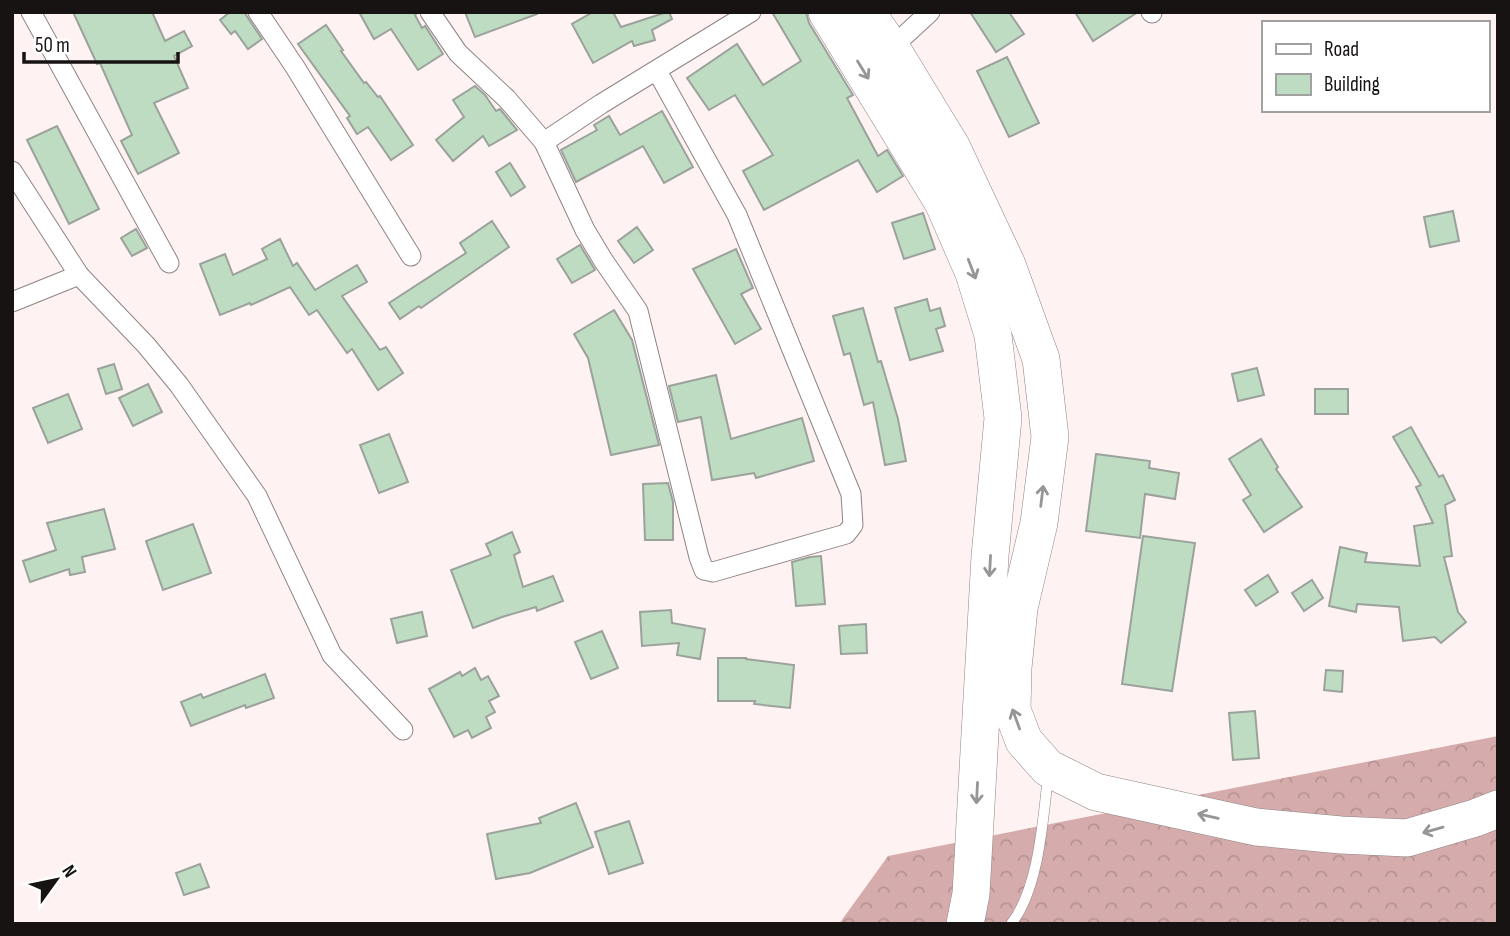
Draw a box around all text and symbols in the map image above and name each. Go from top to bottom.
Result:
scale bar [24,21,178,65]
legend [1262,21,1489,112]
text: 50 m [35,33,70,58]
text: Road [1324,37,1359,62]
one-way arrow [857,60,871,80]
text: Building [1324,72,1380,97]
one-way arrow [967,258,980,280]
one-way arrow [1036,485,1049,507]
one-way arrow [983,554,996,577]
one-way arrow [1009,709,1021,731]
one-way arrow [970,781,983,804]
one-way arrow [1197,809,1220,823]
one-way arrow [1422,825,1444,838]
north arrow [21,845,91,915]
text: N [57,861,81,882]

